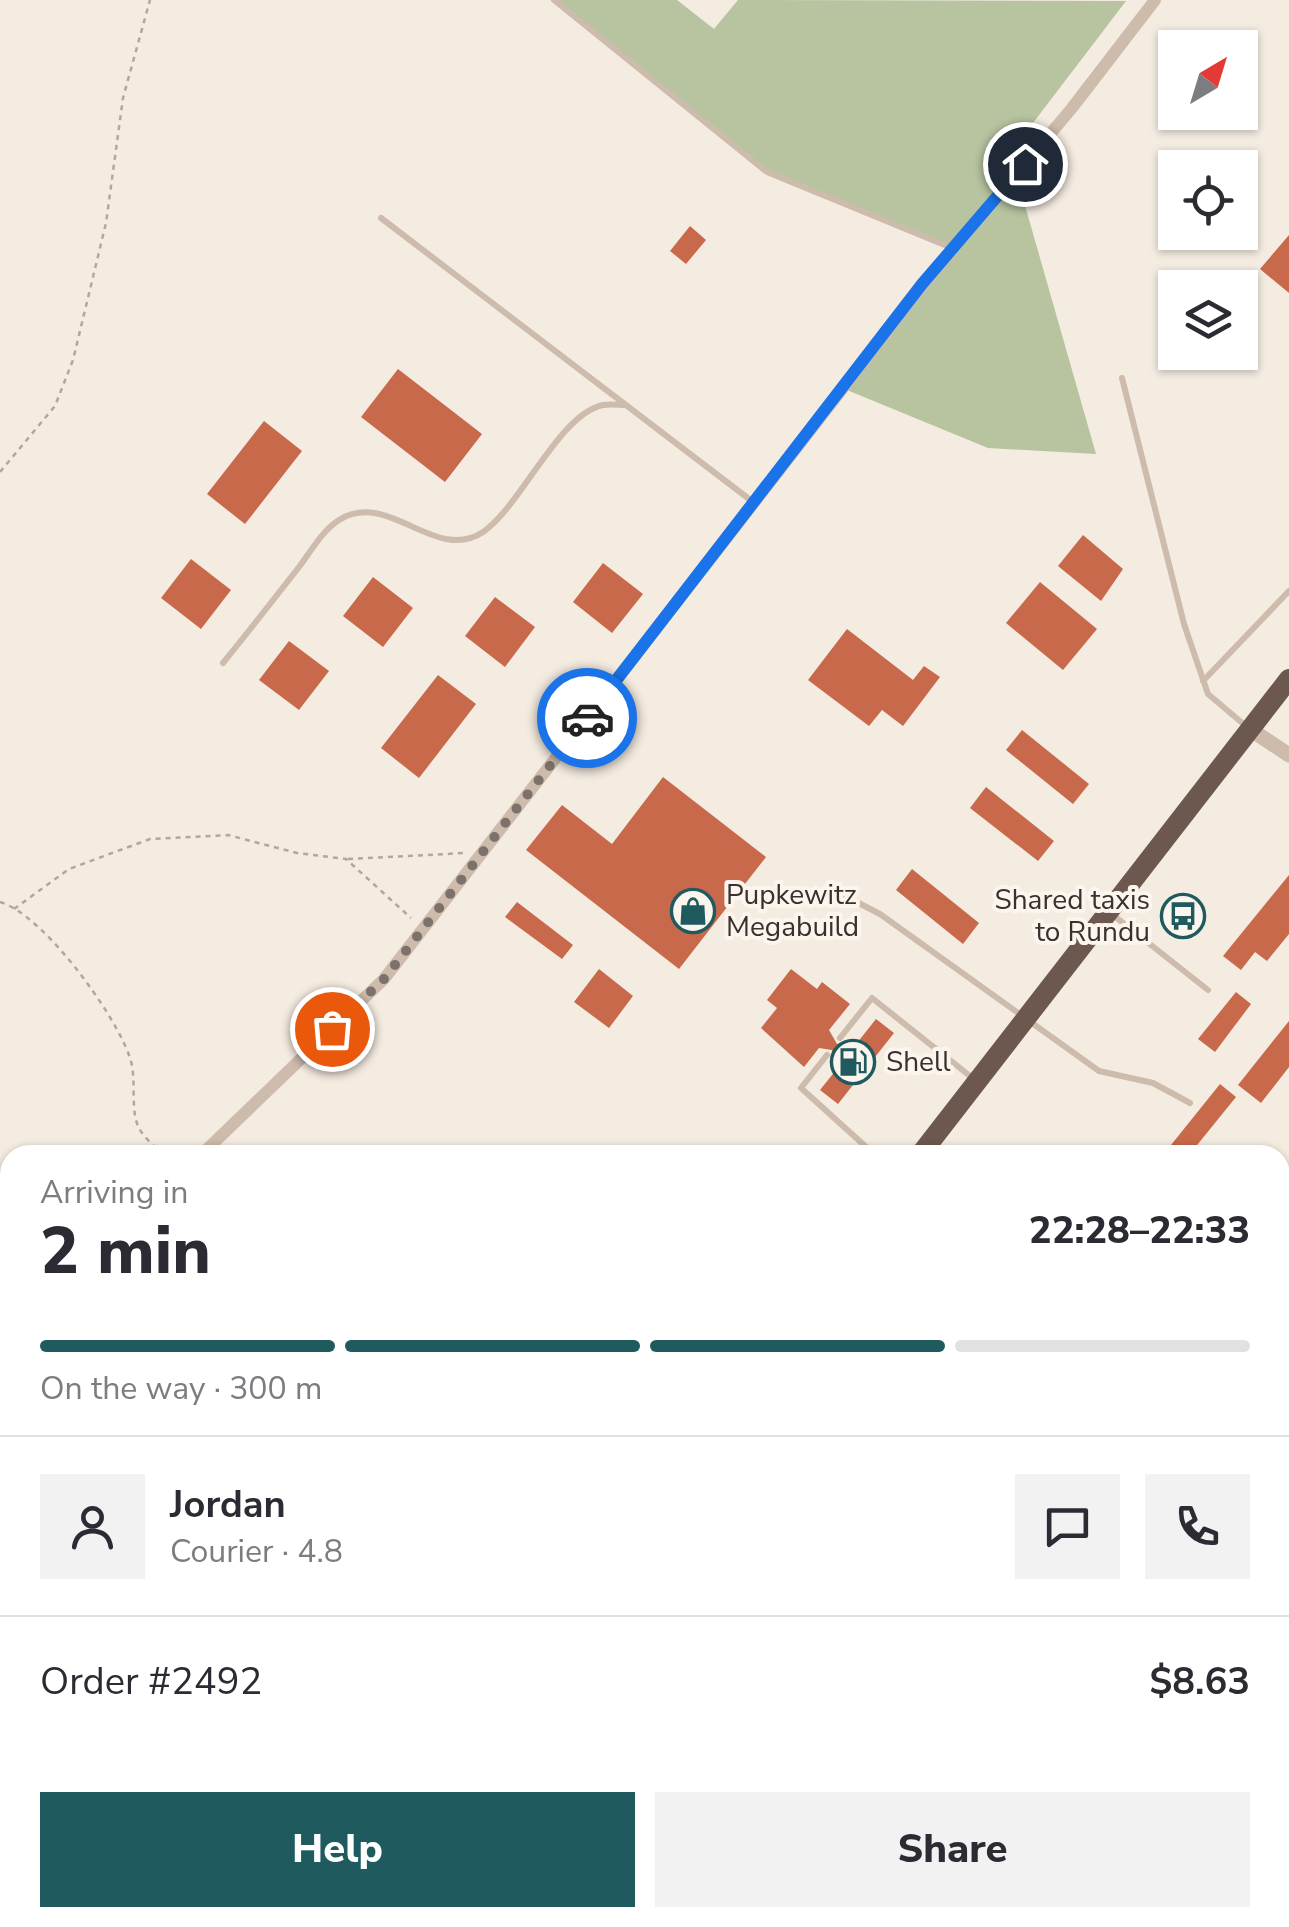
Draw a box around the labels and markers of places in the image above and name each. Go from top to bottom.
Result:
pin [983,122,1068,207]
place label: Pupkewitz Megabuild [726,876,859,946]
place label: Shared taxis to Rundu [994,881,1150,951]
shop icon: Pupkewitz Megabuild [670,888,716,934]
bus stop icon: Shared taxis to Rundu [1160,893,1206,939]
pin [290,987,375,1072]
fuel station icon: Shell [830,1039,876,1085]
place label: Shell [886,1043,951,1081]

